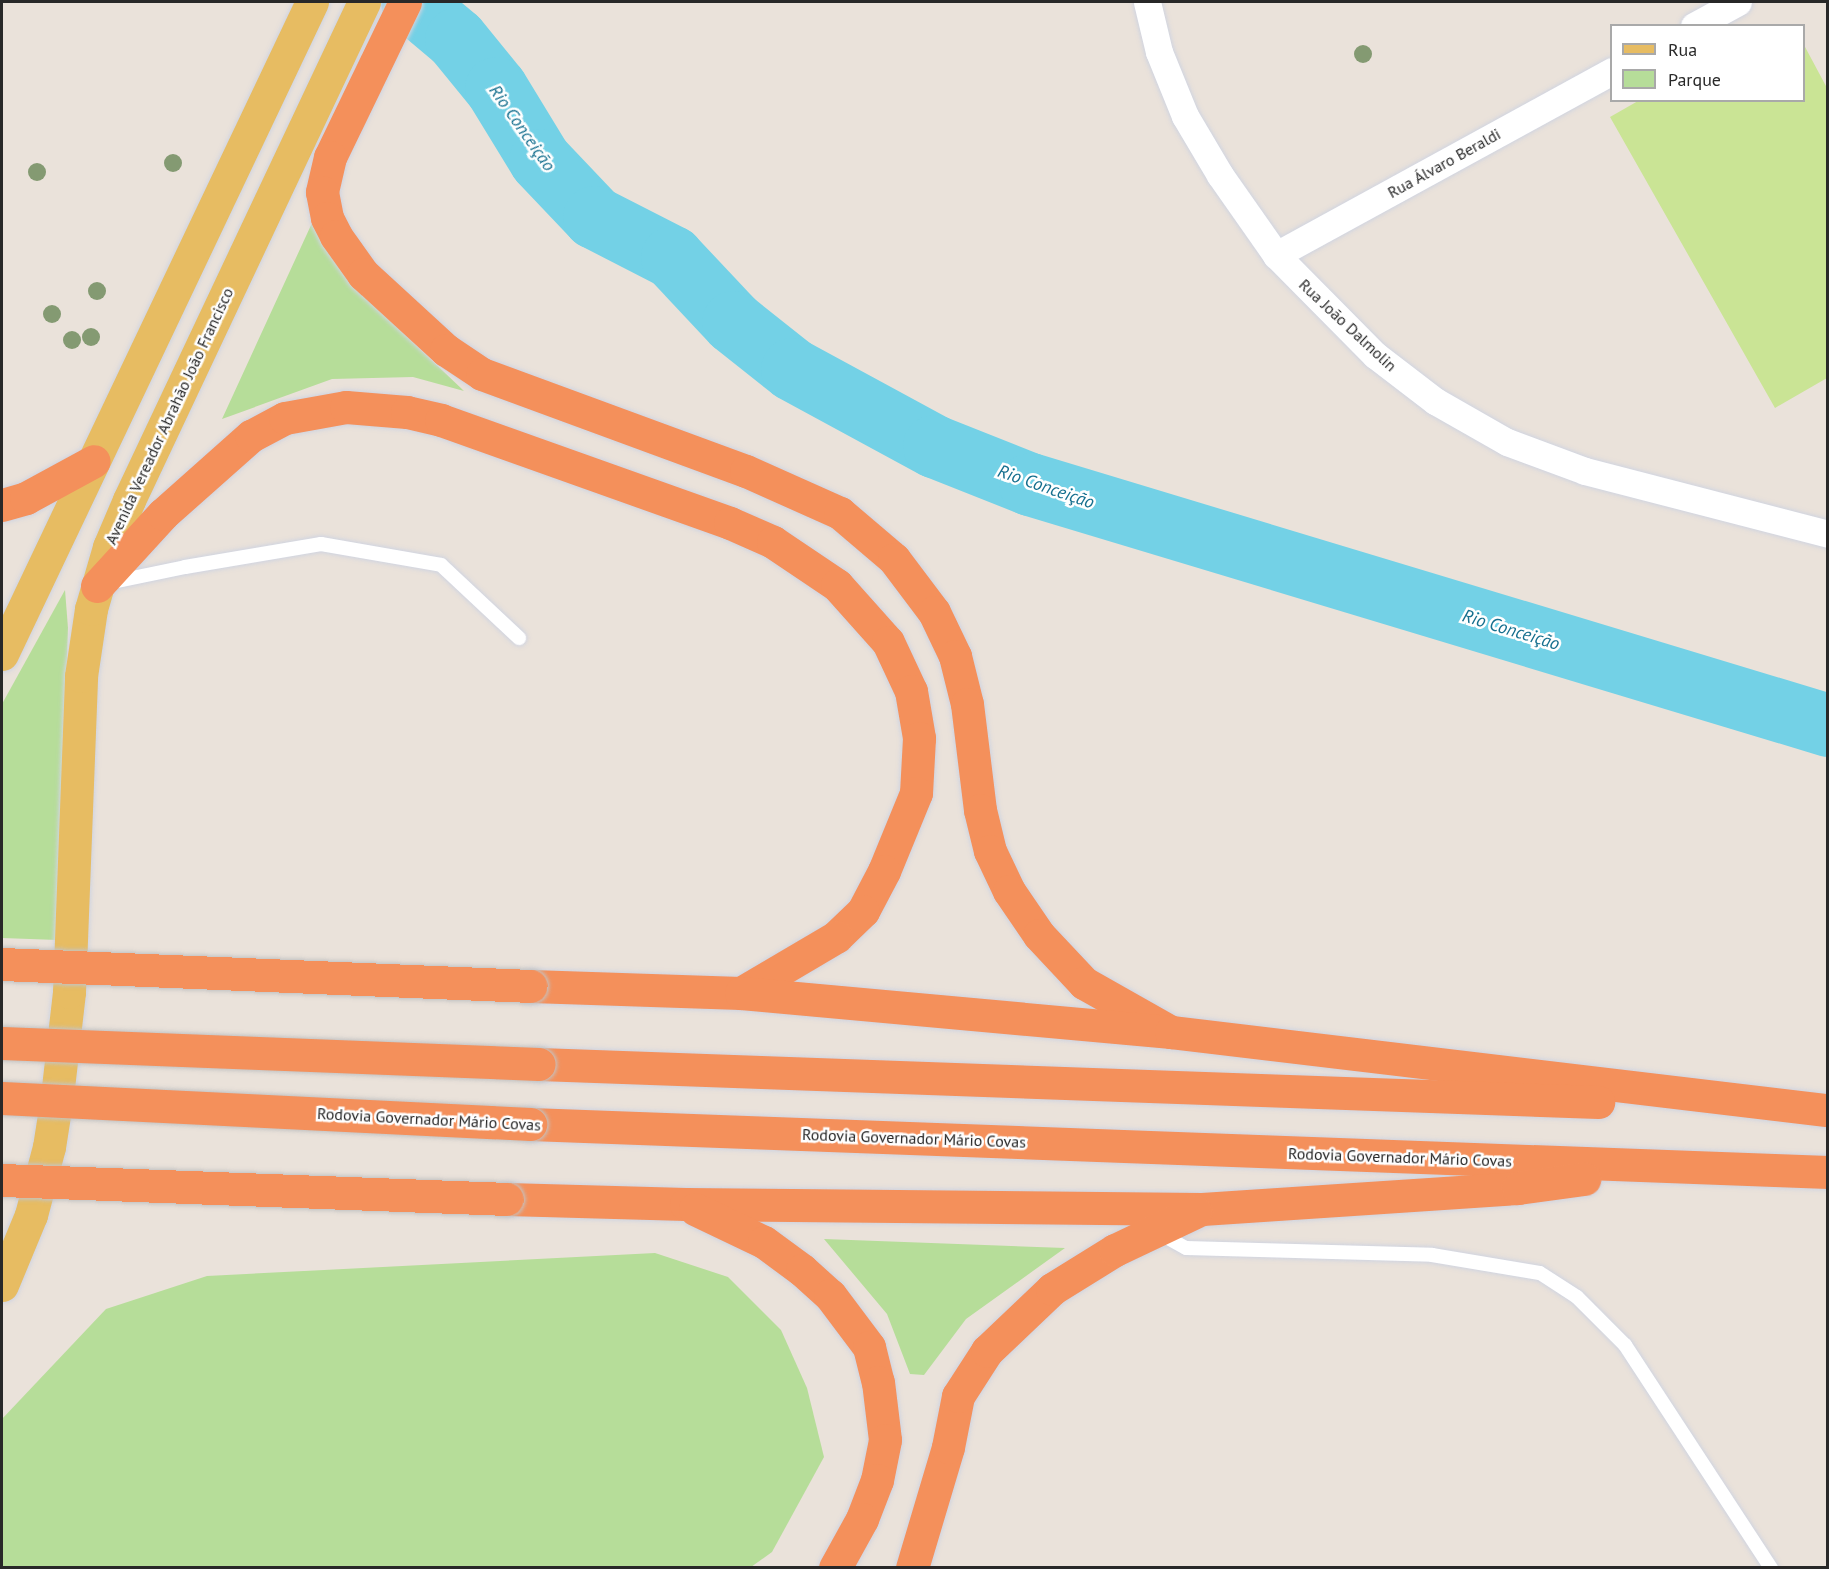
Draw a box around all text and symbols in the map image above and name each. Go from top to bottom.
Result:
legend [1610,24,1805,102]
text: Rua [1668,38,1697,61]
text: Parque [1668,68,1721,91]
water label: Rio Conceição [484,81,560,175]
street label: Rua Álvaro Beraldi [1384,124,1504,202]
street label: Rua João Dalmolin [1295,275,1401,375]
street label: Avenida Vereador Abrahão João Francisco [101,284,237,548]
water label: Rio Conceição [995,460,1097,514]
water label: Rio Conceição [1460,605,1562,655]
street label: Rodovia Governador Mário Covas [317,1104,541,1134]
street label: Rodovia Governador Mário Covas [802,1124,1026,1152]
street label: Rodovia Governador Mário Covas [1288,1143,1512,1171]

